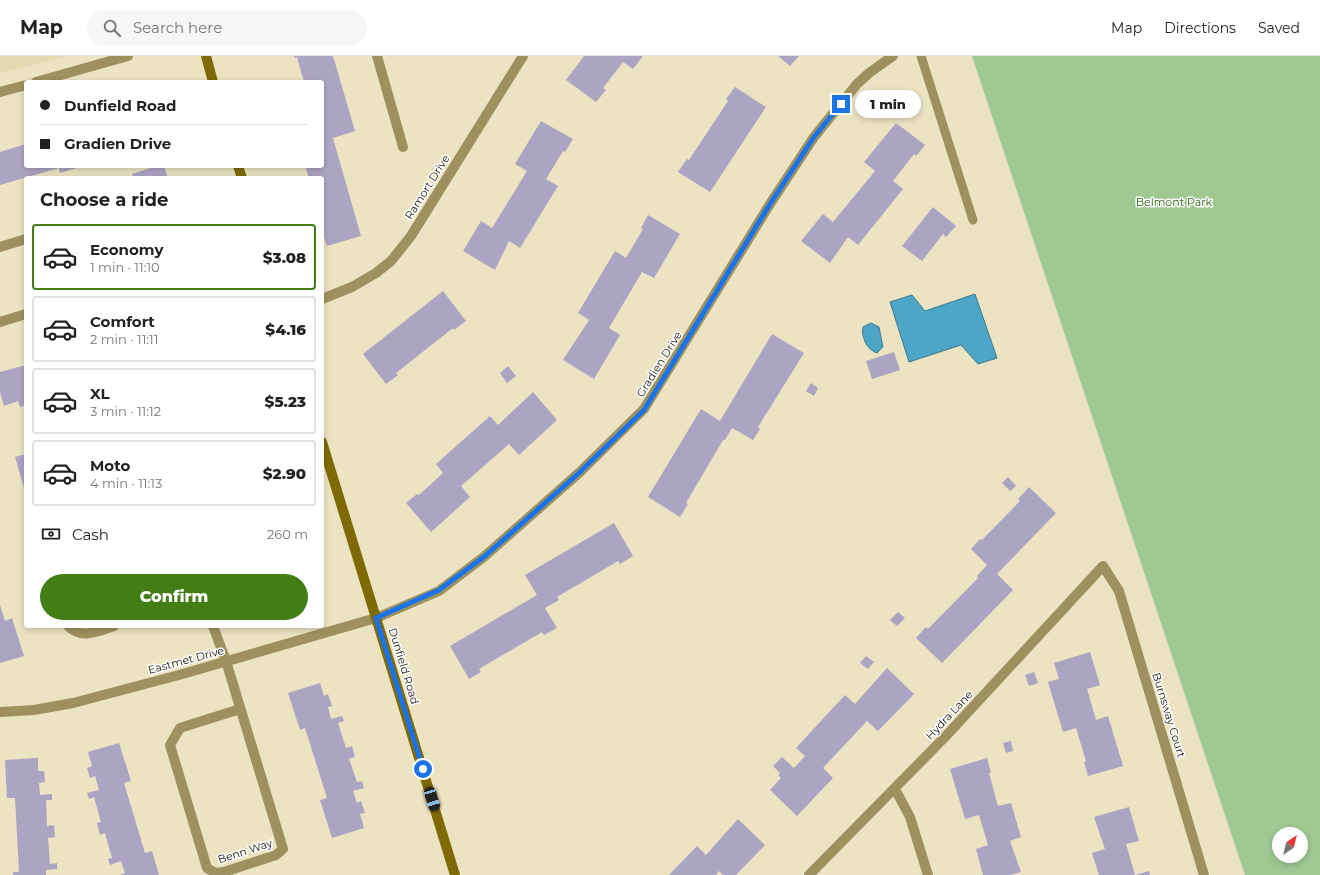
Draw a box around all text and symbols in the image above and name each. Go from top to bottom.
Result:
search box [87,10,367,46]
text: Map [20,16,63,39]
icon: search [101,17,123,39]
text: Search here [133,18,222,37]
text: Map [1111,19,1142,37]
text: Directions [1164,19,1236,37]
text: Saved [1258,19,1300,37]
callout: 1 min [855,90,921,118]
route end [832,95,850,113]
text: Dunfield Road [64,96,176,115]
text: 1 min [870,96,906,112]
text: Gradien Drive [64,134,171,153]
street label: Ramort Drive [402,152,453,222]
text: Choose a ride [40,189,168,211]
park label: Belmont Park [1136,195,1213,209]
icon: car [42,239,78,275]
text: Economy [90,240,163,259]
text: $3.08 [263,248,306,267]
text: 1 min · 11:10 [90,259,160,275]
icon: car [42,311,78,347]
text: Comfort [90,312,155,331]
text: $4.16 [266,320,306,339]
street label: Gradien Drive [633,328,685,400]
text: 2 min · 11:11 [90,331,158,347]
icon: car [42,383,78,419]
text: XL [90,384,109,403]
text: $5.23 [265,392,306,411]
text: 3 min · 11:12 [90,403,161,419]
icon: car [42,455,78,491]
text: Moto [90,456,130,475]
text: $2.90 [263,464,306,483]
text: 4 min · 11:13 [90,475,162,491]
icon: cash [40,523,62,545]
text: Cash [72,525,109,544]
text: 260 m [267,526,308,542]
button: Confirm [40,574,308,620]
street label: Dunfield Road [386,626,422,706]
street label: Eastmet Drive [146,643,226,677]
street label: Burnsway Court [1149,671,1189,760]
street label: Hydra Lane [923,687,976,743]
route start [414,760,432,778]
car [423,786,441,812]
north arrow [1272,827,1308,863]
map controls [1272,827,1308,863]
street label: Benn Way [216,836,274,866]

